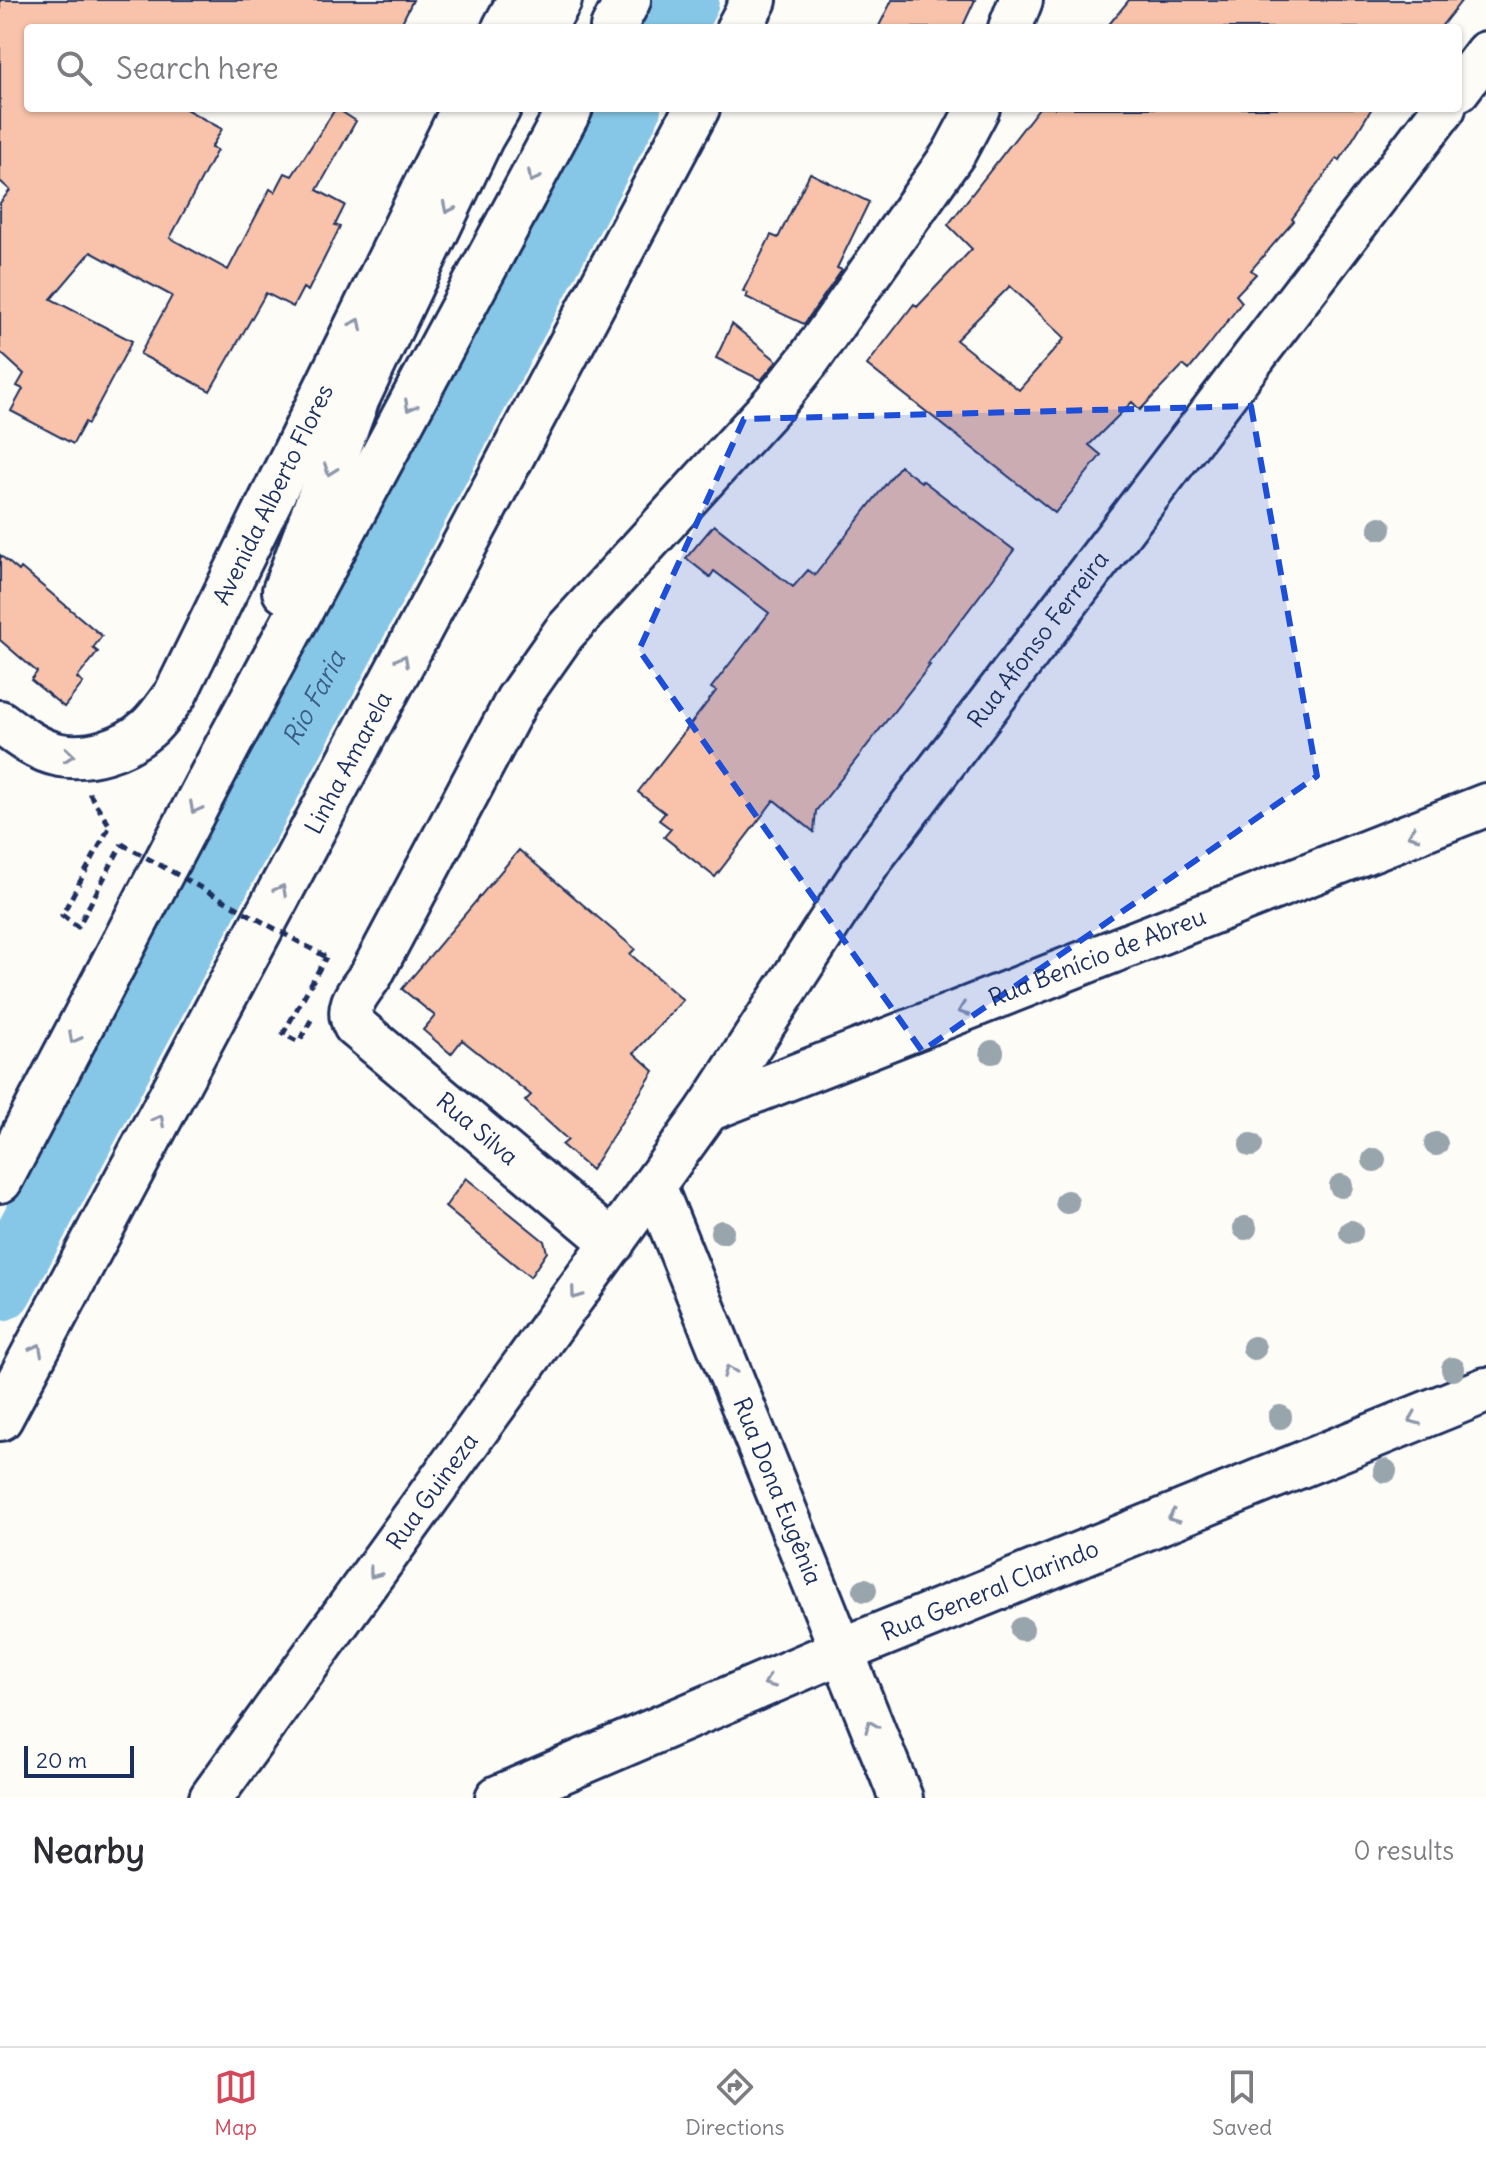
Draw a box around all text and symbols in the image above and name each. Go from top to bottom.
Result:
search box [24,24,1462,112]
icon: search [52,46,96,90]
text: Search here [116,49,279,87]
one-way arrow [527,168,543,182]
one-way arrow [442,199,458,214]
one-way arrow [347,317,363,332]
street label: Avenida Alberto Flores [206,379,339,610]
one-way arrow [404,397,420,411]
one-way arrow [323,462,340,476]
street label: Rua Afonso Ferreira [960,545,1115,733]
water label: Rio Faria [275,644,353,751]
one-way arrow [393,654,408,669]
street label: Linha Amarela [298,686,398,839]
one-way arrow [63,746,76,763]
one-way arrow [189,799,204,814]
one-way arrow [1407,824,1421,841]
one-way arrow [271,884,286,898]
street label: Rua Benício de Abreu [984,900,1210,1013]
one-way arrow [957,1001,971,1017]
one-way arrow [69,1030,84,1045]
street label: Rua Silva [431,1085,525,1171]
one-way arrow [149,1113,164,1128]
one-way arrow [571,1286,586,1300]
one-way arrow [27,1343,42,1358]
one-way arrow [722,1365,738,1379]
street label: Rua Dona Eugênia [727,1393,829,1589]
one-way arrow [1408,1410,1422,1426]
street label: Rua Guineza [379,1427,484,1555]
one-way arrow [1167,1507,1181,1524]
street label: Rua General Clarindo [877,1532,1103,1647]
one-way arrow [369,1564,384,1578]
one-way arrow [763,1673,778,1689]
one-way arrow [864,1720,881,1734]
scale bar [24,1742,134,1778]
text: 20 m [36,1746,87,1774]
text: Nearby [32,1829,145,1872]
text: 0 results [1353,1834,1454,1867]
tab: Map [214,2065,258,2141]
tab: Directions [685,2065,785,2141]
tab: Saved [1212,2065,1272,2141]

